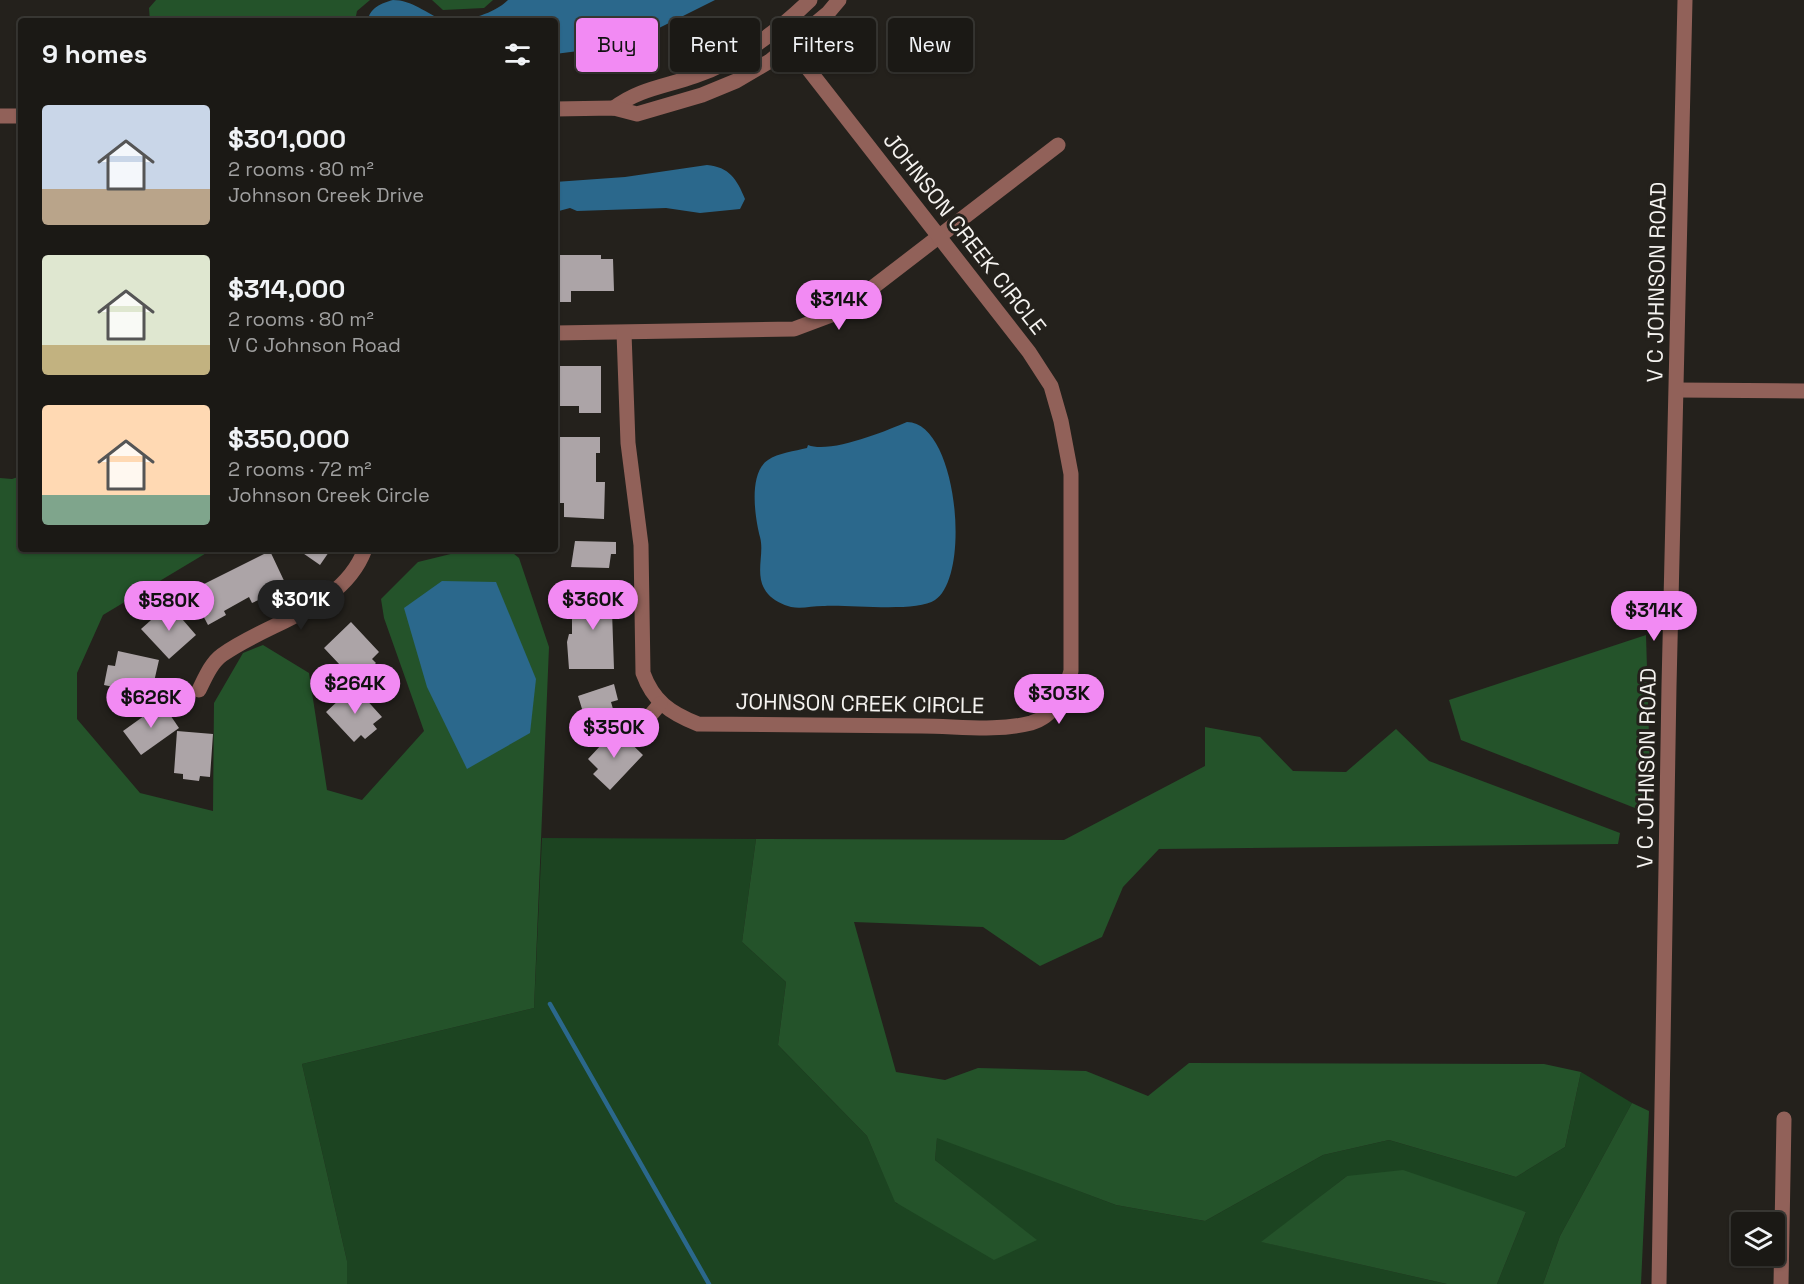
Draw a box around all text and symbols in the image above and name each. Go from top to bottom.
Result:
chip: Buy [576,18,658,72]
chip: Rent [670,18,760,72]
chip: Filters [772,18,876,72]
chip: New [888,18,973,72]
text: 9 homes [42,37,147,71]
icon: filters [501,38,534,71]
text: $301,000 [228,122,346,156]
street label: JOHNSON CREEK CIRCLE [877,126,1053,340]
icon: home [90,129,162,201]
text: 2 rooms · 80 m² [228,156,374,182]
street label: V C JOHNSON ROAD [1640,181,1672,383]
text: Johnson Creek Drive [228,182,424,208]
text: $314,000 [228,272,345,306]
icon: home [90,279,162,351]
pin: $314K [797,280,881,331]
text: $314K [810,286,868,312]
text: 2 rooms · 80 m² [228,306,374,332]
text: V C Johnson Road [228,332,401,358]
text: $350,000 [228,422,350,456]
icon: home [90,429,162,501]
text: 2 rooms · 72 m² [228,456,372,482]
text: Johnson Creek Circle [228,482,430,508]
pin: $301K [259,580,343,631]
pin: $360K [551,580,635,631]
pin: $580K [127,581,211,632]
text: $301K [272,586,330,612]
text: $360K [562,586,624,612]
text: $580K [138,587,200,613]
pin: $314K [1612,591,1696,642]
text: $314K [1625,597,1683,623]
pin: $264K [313,664,397,715]
street label: V C JOHNSON ROAD [1630,667,1662,869]
text: $264K [324,670,386,696]
pin: $303K [1017,674,1101,725]
pin: $626K [109,678,193,729]
text: $303K [1028,680,1090,706]
text: $626K [120,684,182,710]
street label: JOHNSON CREEK CIRCLE [735,687,985,719]
pin: $350K [572,708,656,759]
text: $350K [583,714,645,740]
map controls [1731,1212,1785,1266]
button: layers [1731,1212,1785,1266]

